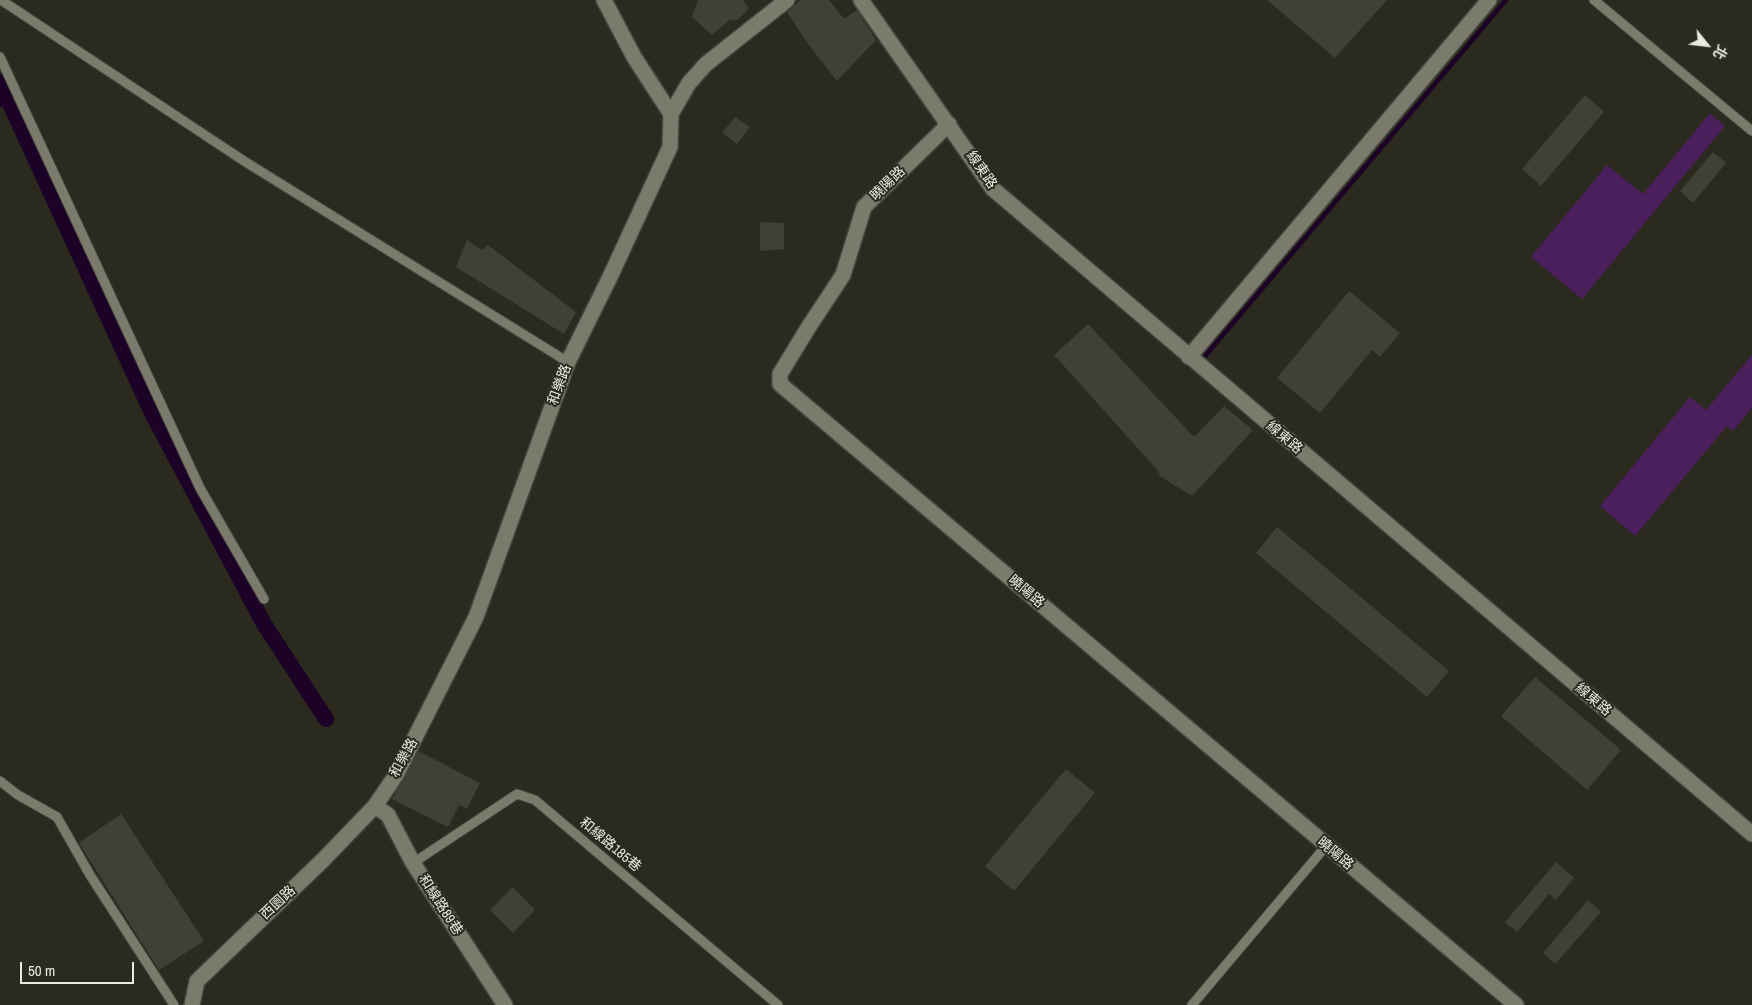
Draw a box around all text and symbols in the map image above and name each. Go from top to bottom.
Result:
north arrow [1682,20,1732,70]
text: 北 [1709,42,1731,63]
street label: 線東路 [962,148,1000,192]
street label: 曉陽路 [867,163,909,205]
street label: 和樂路 [545,362,575,408]
street label: 線東路 [1263,418,1305,458]
street label: 曉陽路 [1005,572,1047,612]
street label: 線東路 [1572,680,1614,720]
street label: 和樂路 [386,736,422,780]
street label: 和線路185巷 [576,814,644,876]
street label: 曉陽路 [1314,834,1356,874]
street label: 和線路89巷 [414,872,466,938]
street label: 西園路 [257,883,299,923]
scale bar [22,952,136,984]
text: 50 m [28,960,55,981]

